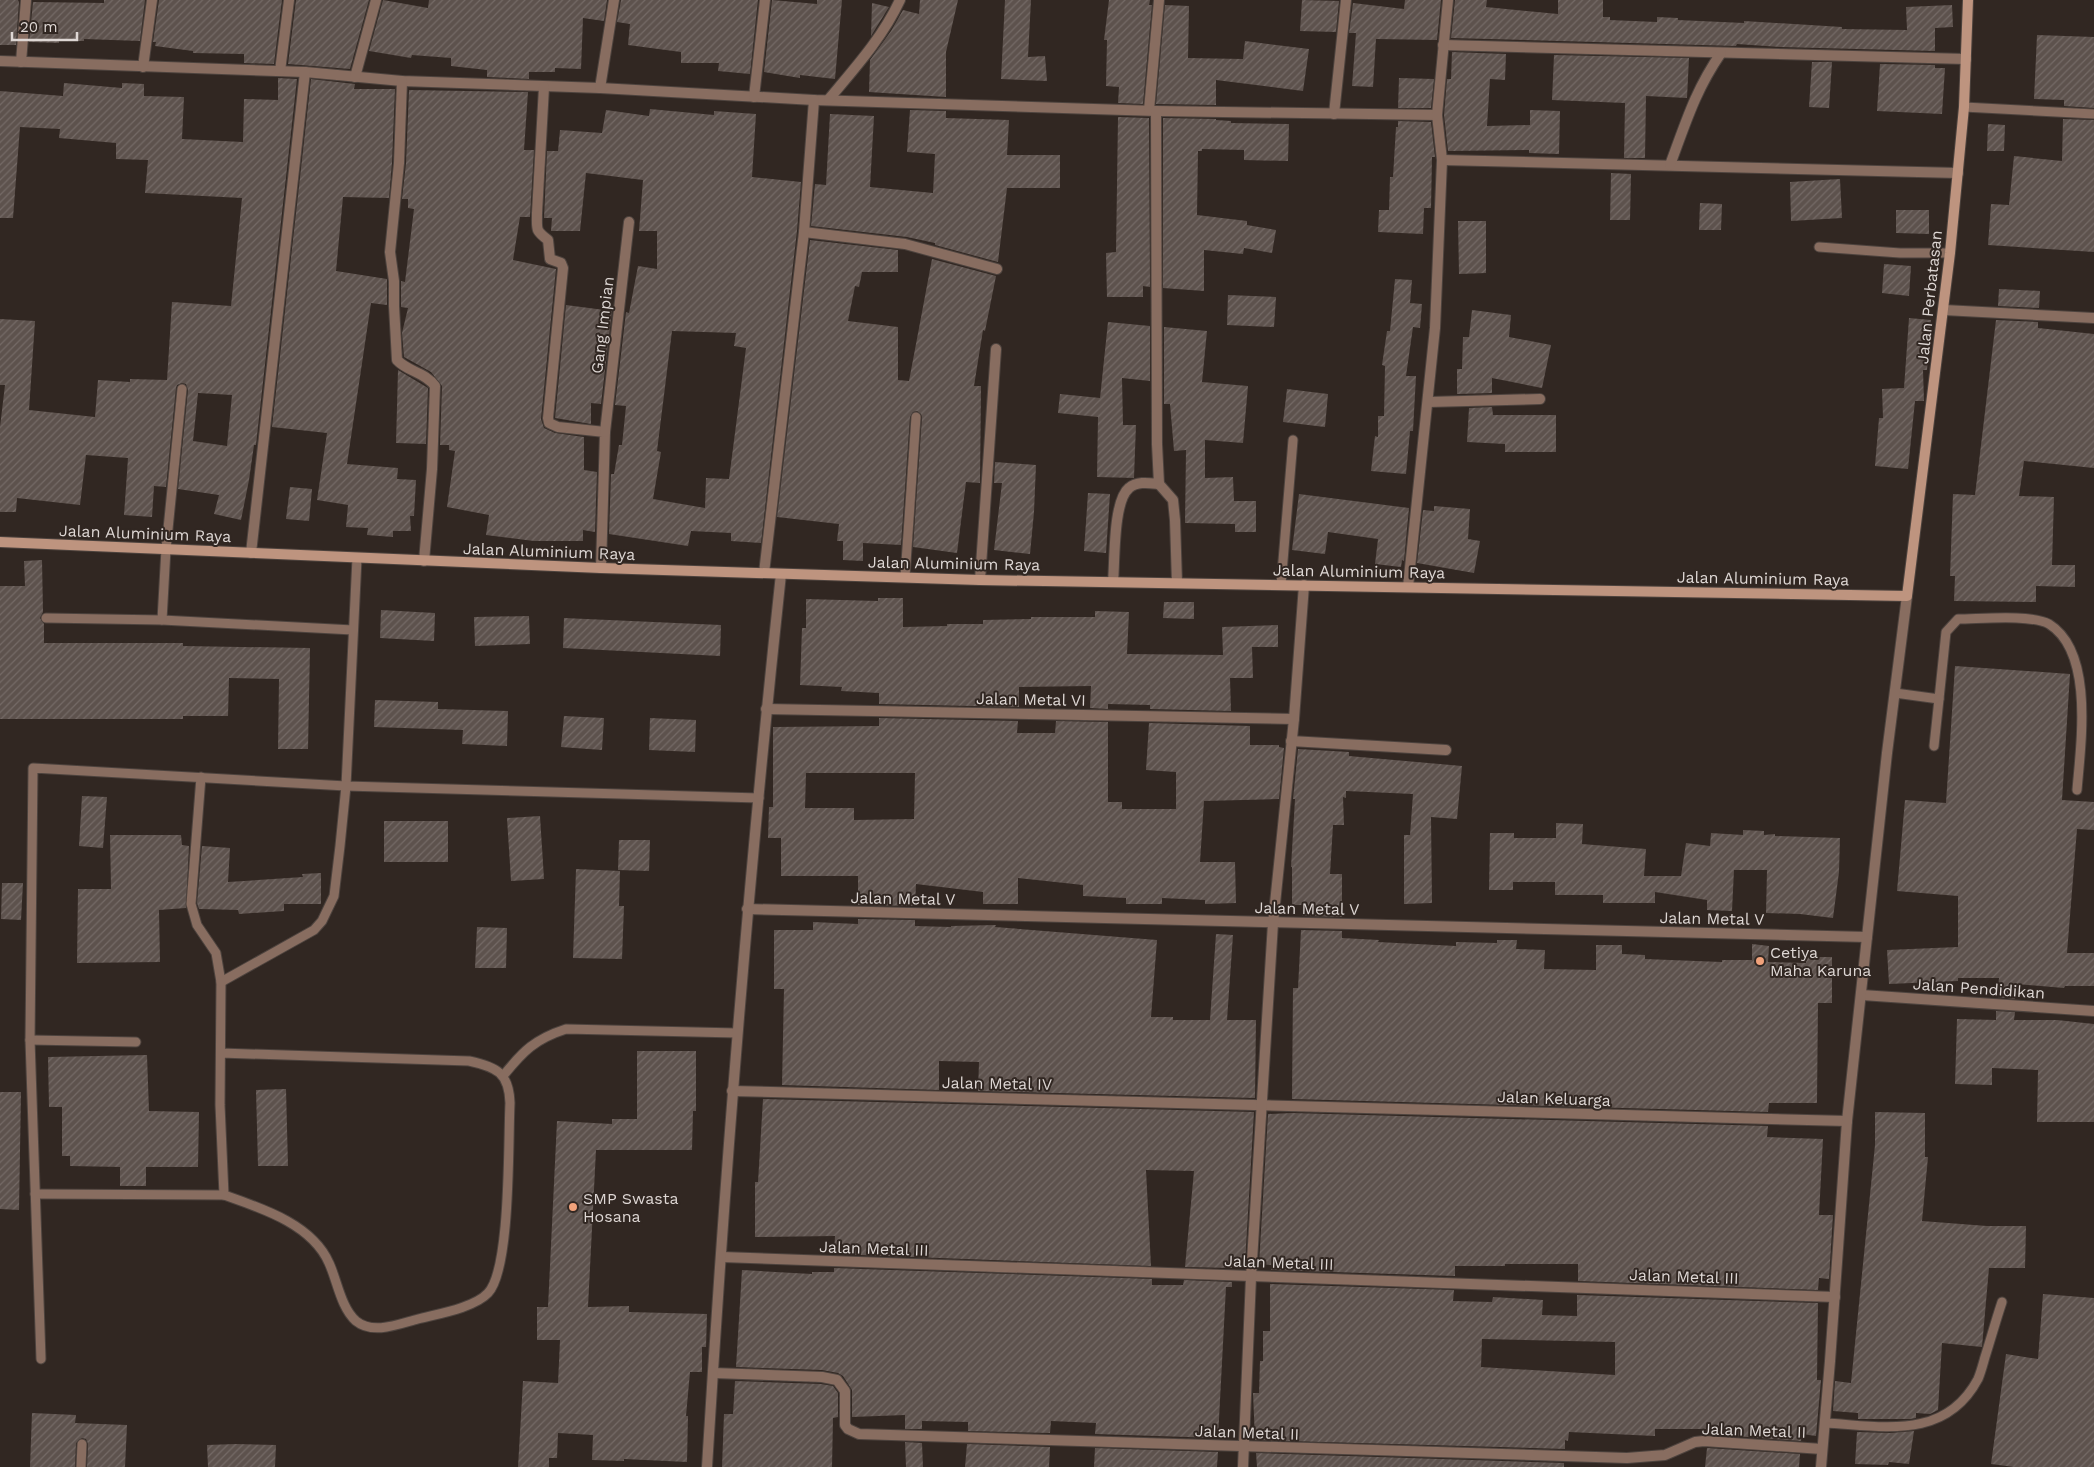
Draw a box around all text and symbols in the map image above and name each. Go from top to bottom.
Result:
scale bar [12,10,78,42]
text: 20 m [20,18,58,36]
street label: Jalan Perbatasan [1913,229,1946,365]
street label: Gang Impian [587,275,618,375]
street label: Jalan Aluminium Raya [59,521,231,546]
street label: Jalan Aluminium Raya [463,539,635,564]
street label: Jalan Aluminium Raya [868,552,1040,575]
street label: Jalan Aluminium Raya [1273,560,1445,583]
street label: Jalan Aluminium Raya [1677,567,1849,590]
street label: Jalan Metal VI [976,689,1086,710]
street label: Jalan Metal V [850,888,956,909]
street label: Jalan Metal V [1254,898,1360,919]
street label: Jalan Metal V [1659,908,1765,929]
place label: Cetiya Maha Karuna [1770,943,1871,980]
marker: Cetiya Maha Karuna [1754,955,1766,967]
street label: Jalan Pendidikan [1912,974,2046,1003]
street label: Jalan Metal IV [942,1073,1052,1094]
street label: Jalan Keluarga [1497,1087,1611,1110]
place label: SMP Swasta Hosana [583,1189,678,1226]
marker: SMP Swasta Hosana [567,1201,579,1213]
street label: Jalan Metal III [819,1237,929,1260]
street label: Jalan Metal III [1224,1251,1334,1274]
street label: Jalan Metal III [1629,1265,1739,1288]
street label: Jalan Metal II [1701,1419,1807,1442]
street label: Jalan Metal II [1194,1421,1300,1444]

